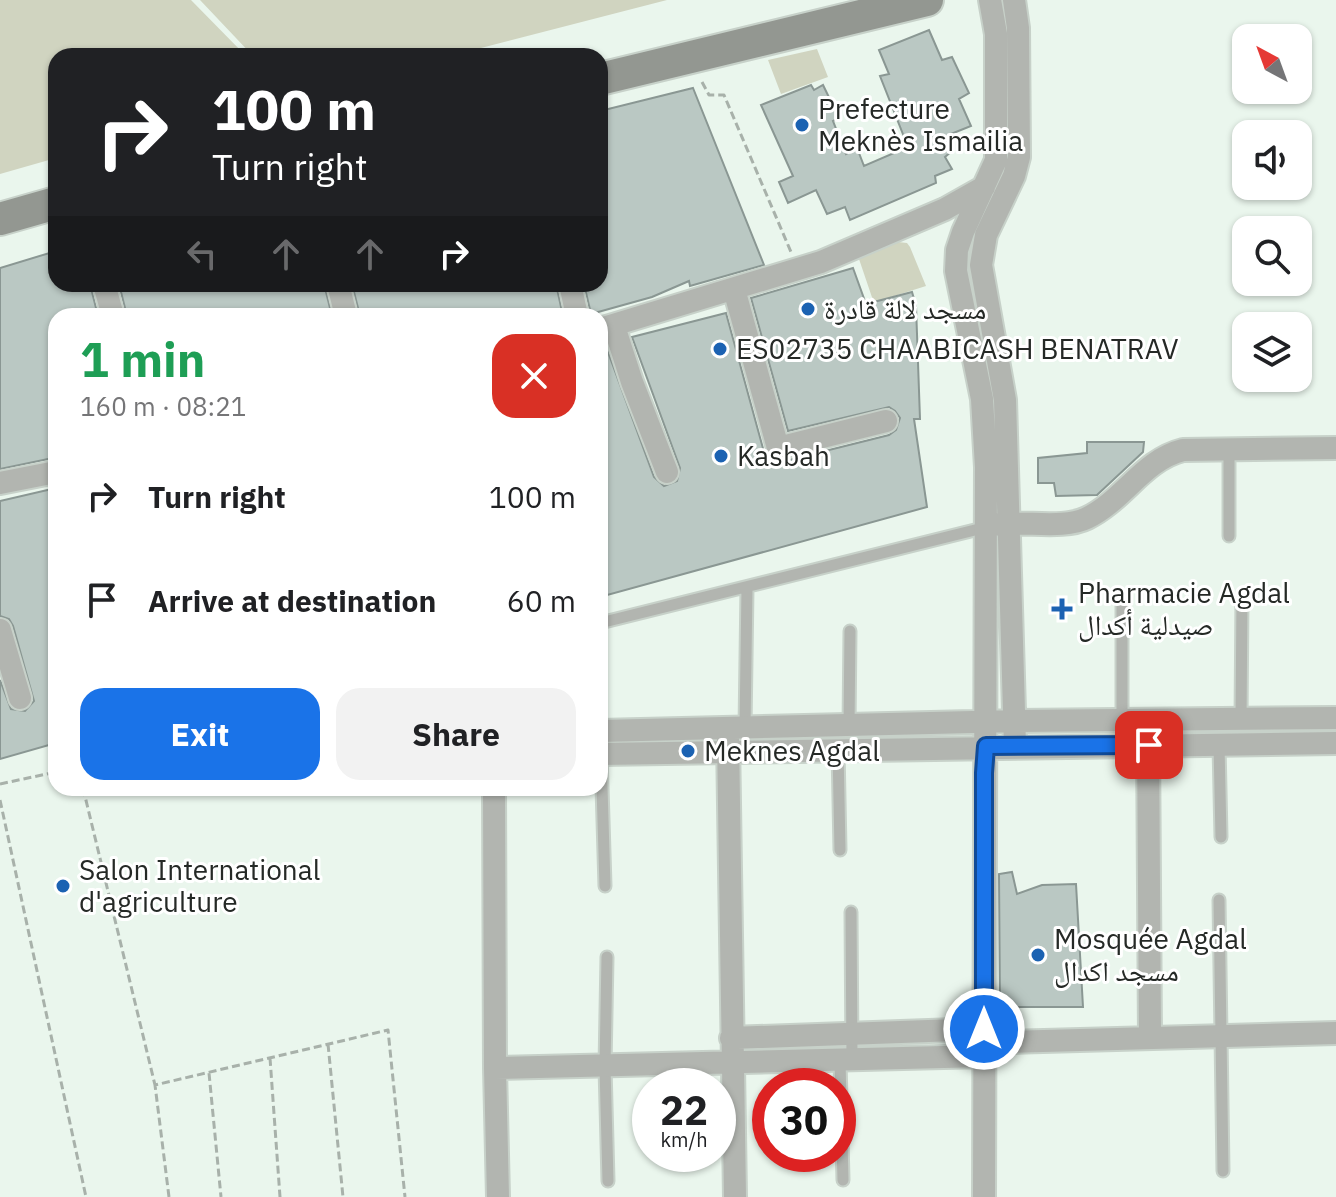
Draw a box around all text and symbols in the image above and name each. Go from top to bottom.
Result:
north arrow [1232,24,1312,104]
map controls [1232,24,1312,392]
text: 100 m [212,73,376,145]
icon: right [80,80,184,184]
place label: Prefecture Meknès Ismailia [818,90,1023,159]
marker: Prefecture Meknès Ismailia [793,116,811,134]
button: sound [1232,120,1312,200]
text: Turn right [212,143,368,190]
button: search [1232,216,1312,296]
icon: left [180,232,224,276]
icon: ahead [264,232,308,276]
icon: ahead [348,232,392,276]
icon: right [432,232,476,276]
place label: مسجد لالة قادرة [824,290,986,327]
marker: مسجد لالة قادرة [799,300,817,318]
button: layers [1232,312,1312,392]
text: 1 min [80,328,205,390]
place label: ES02735 CHAABICASH BENATRAV [736,330,1179,367]
button: close [492,334,576,418]
marker: ES02735 CHAABICASH BENATRAV [711,340,729,358]
text: 160 m · 08:21 [80,389,246,423]
place label: Kasbah [737,437,830,474]
marker: Kasbah [712,447,730,465]
icon: right [80,474,124,518]
text: Turn right [148,477,286,516]
text: 100 m [489,477,576,516]
place label: Pharmacie Agdal صيدلية أكدال [1078,574,1290,643]
icon: arrive [80,578,124,622]
text: Arrive at destination [148,581,436,620]
text: 60 m [507,581,576,620]
marker: Pharmacie Agdal صيدلية أكدال [1053,600,1071,618]
button: Exit [80,688,320,780]
button: Share [336,688,576,780]
pin [1115,711,1183,779]
icon: arrive [1127,723,1171,767]
place label: Meknes Agdal [704,732,880,769]
marker: Meknes Agdal [679,742,697,760]
place label: Salon International d'agriculture [79,851,320,920]
marker: Salon International d'agriculture [54,877,72,895]
place label: Mosquée Agdal مسجد اكدال [1054,920,1247,989]
marker: Mosquée Agdal مسجد اكدال [1029,946,1047,964]
position arrow [942,987,1026,1071]
speed limit sign: 30 [752,1068,856,1172]
text: 22 [660,1084,708,1136]
text: km/h [660,1126,708,1153]

